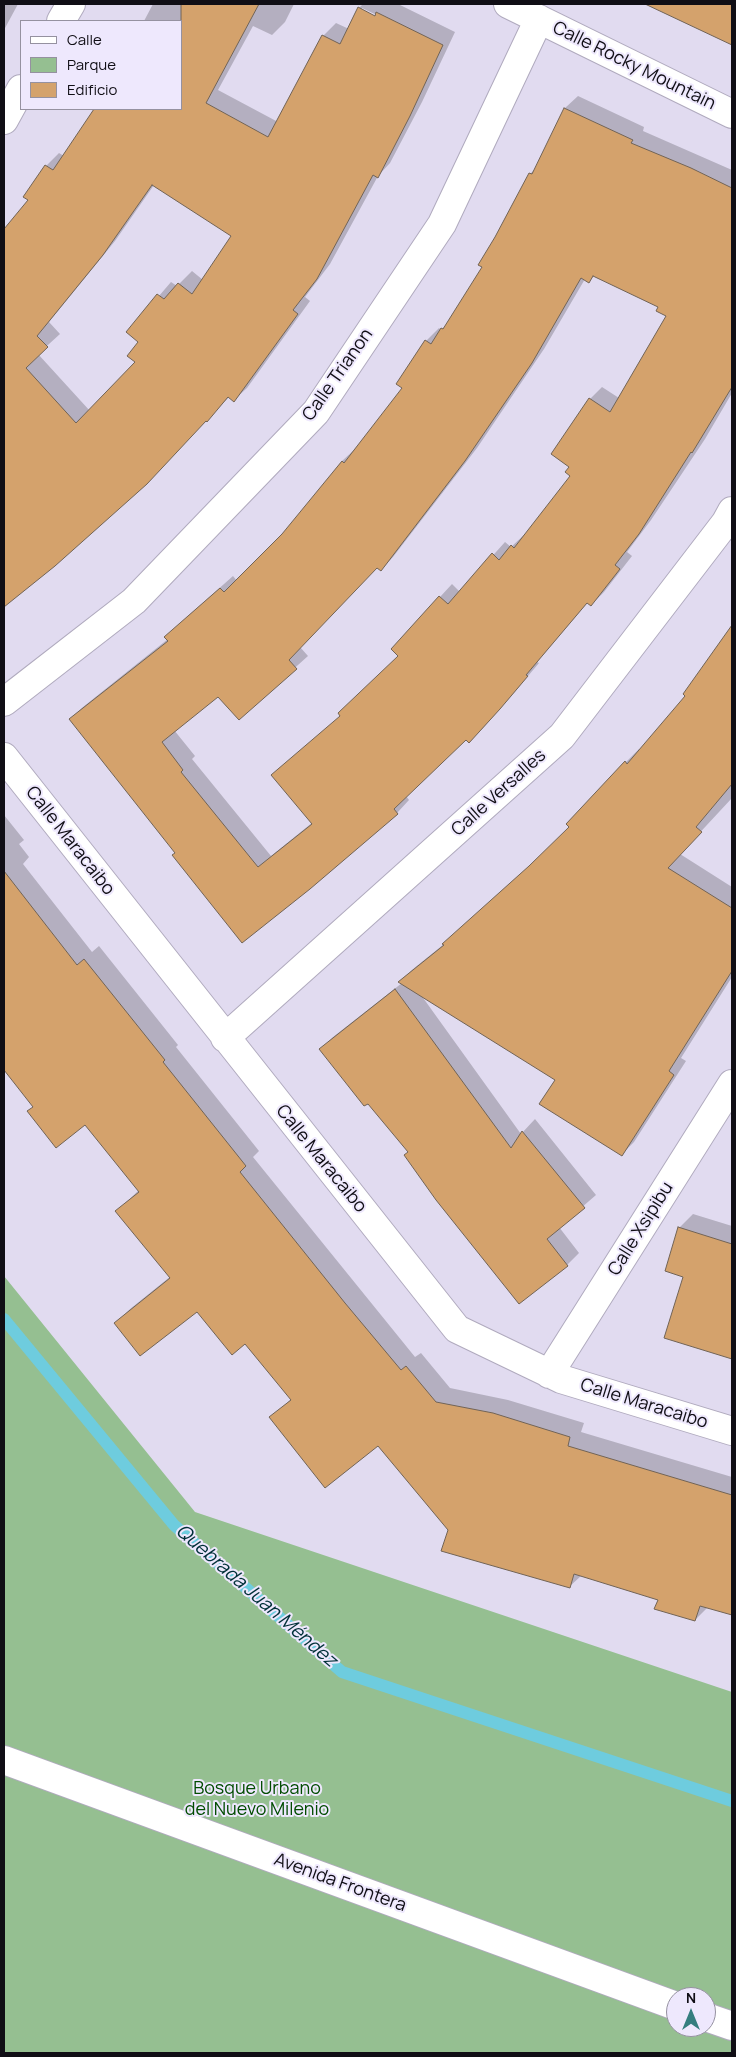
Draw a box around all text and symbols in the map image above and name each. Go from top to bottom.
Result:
street label: Calle Rocky Mountain [549,17,719,115]
legend [20,20,182,110]
text: Calle [67,29,102,50]
text: Parque [67,54,116,75]
text: Edificio [67,79,117,100]
street label: Calle Trianon [298,325,378,425]
street label: Calle Versalles [447,745,551,841]
street label: Calle Maracaibo [21,782,119,900]
street label: Calle Maracaibo [271,1101,371,1217]
street label: Calle Xsipibu [604,1178,678,1280]
street label: Calle Maracaibo [578,1374,710,1434]
water label: Quebrada Juan Méndez [171,1520,341,1672]
park label: Bosque Urbano del Nuevo Milenio [185,1778,329,1820]
street label: Avenida Frontera [271,1849,409,1917]
north arrow [666,1987,716,2037]
text: N [686,1988,696,2007]

